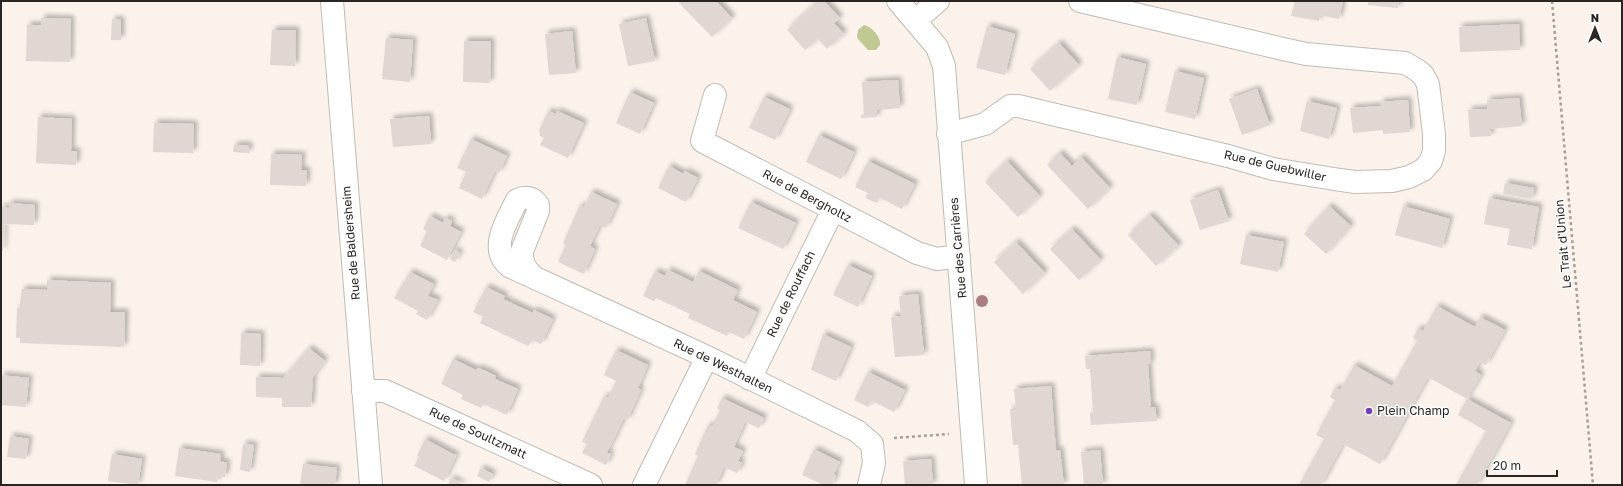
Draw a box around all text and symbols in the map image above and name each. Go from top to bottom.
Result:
north arrow [1575,8,1615,48]
text: N [1591,11,1599,24]
street label: Rue de Guebwiller [1222,146,1328,185]
street label: Rue de Bergholtz [760,166,854,225]
street label: Rue de Baldersheim [338,185,363,301]
street label: Rue des Carrières [946,197,969,299]
street label: Le Trait d'Union [1551,199,1574,289]
street label: Rue de Rouffach [763,248,818,339]
street label: Rue de Westhalten [671,335,775,396]
street label: Rue de Soultzmatt [427,403,530,462]
place label: Plein Champ [1377,403,1449,418]
marker: Plein Champ [1364,406,1374,416]
scale bar [1487,452,1557,478]
text: 20 m [1493,458,1521,473]

